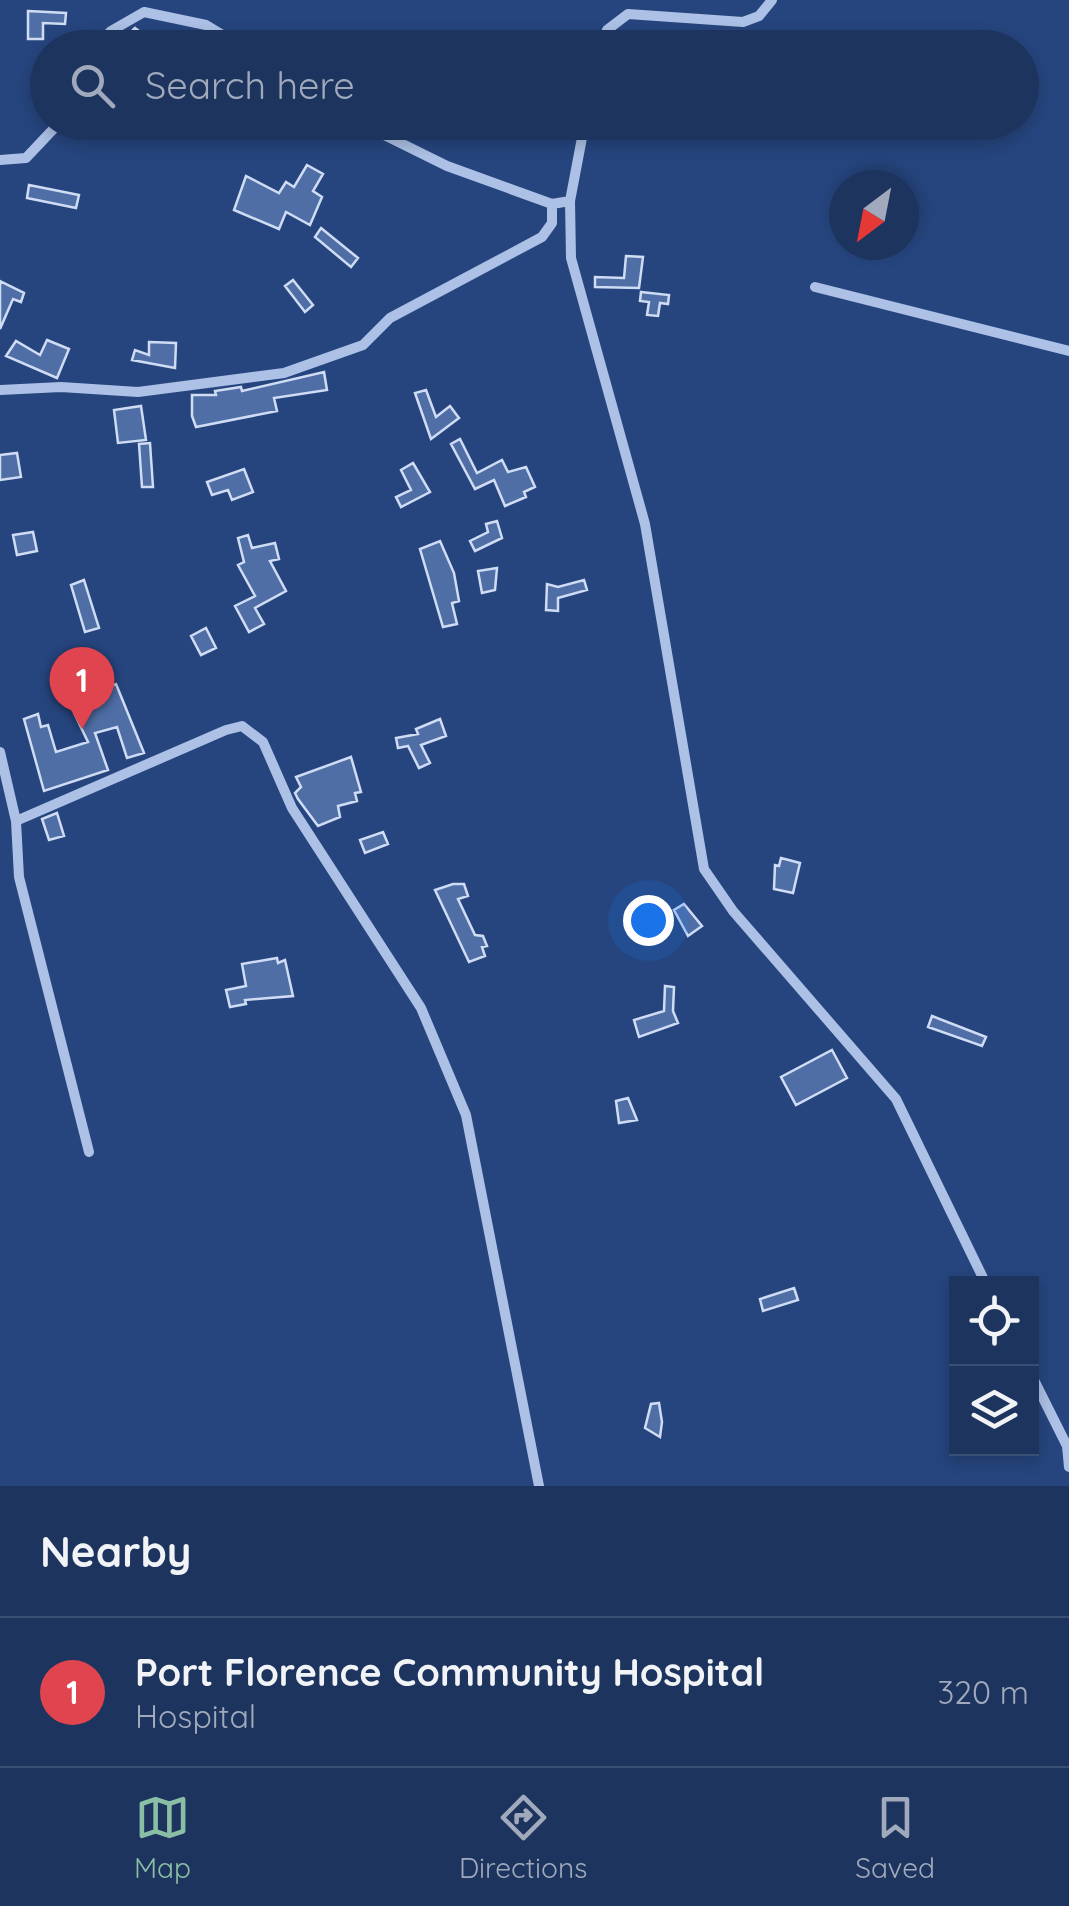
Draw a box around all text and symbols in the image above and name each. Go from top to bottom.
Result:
search box [30,30,1039,140]
icon: search [65,58,120,113]
text: Search here [145,61,355,109]
north arrow [829,170,919,260]
pin: 1 [49,646,114,729]
your location [623,895,674,946]
map controls [949,1276,1039,1456]
button: locate [949,1276,1039,1366]
button: layers [949,1366,1039,1456]
text: Nearby [40,1525,191,1578]
text: Port Florence Community Hospital [135,1648,764,1696]
text: 1 [66,1672,79,1712]
text: 320 m [938,1672,1029,1712]
text: Hospital [135,1696,256,1736]
tab: Map [134,1790,191,1885]
tab: Directions [459,1790,587,1885]
tab: Saved [855,1790,935,1885]

